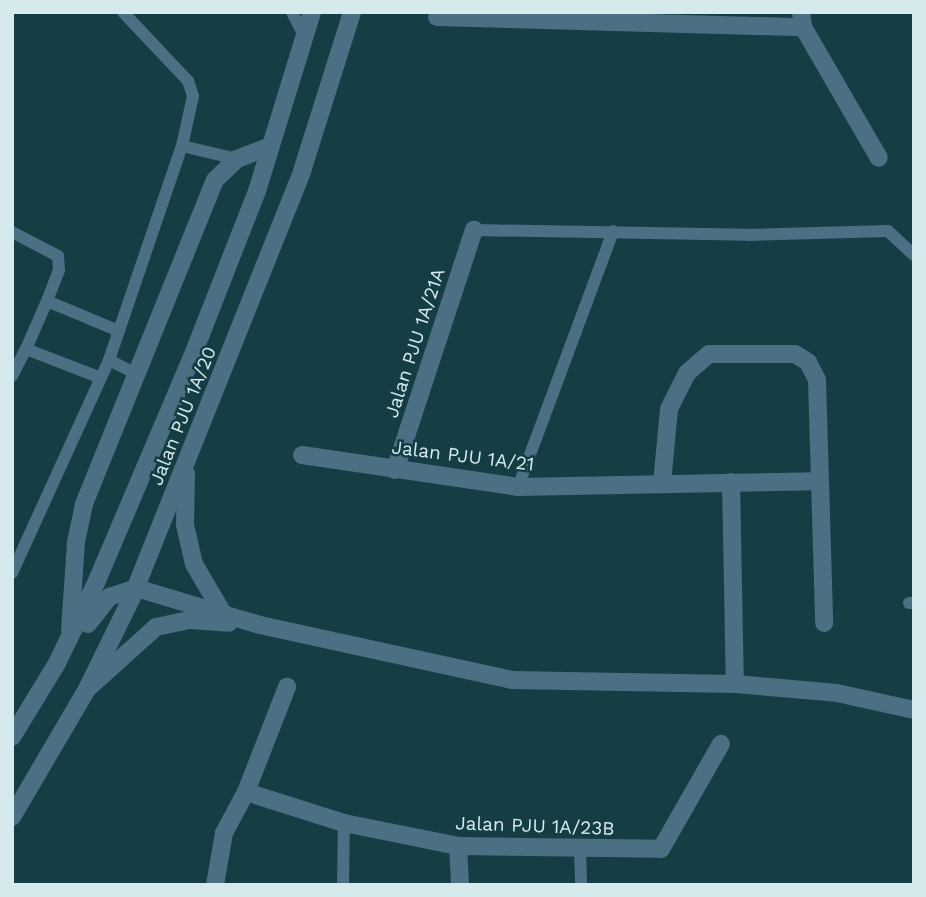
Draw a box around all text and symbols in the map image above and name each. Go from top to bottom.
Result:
street label: Jalan PJU 1A/21A [380,265,450,421]
street label: Jalan PJU 1A/20 [145,343,221,489]
street label: Jalan PJU 1A/21 [390,436,536,476]
street label: Jalan PJU 1A/23B [455,812,615,840]

